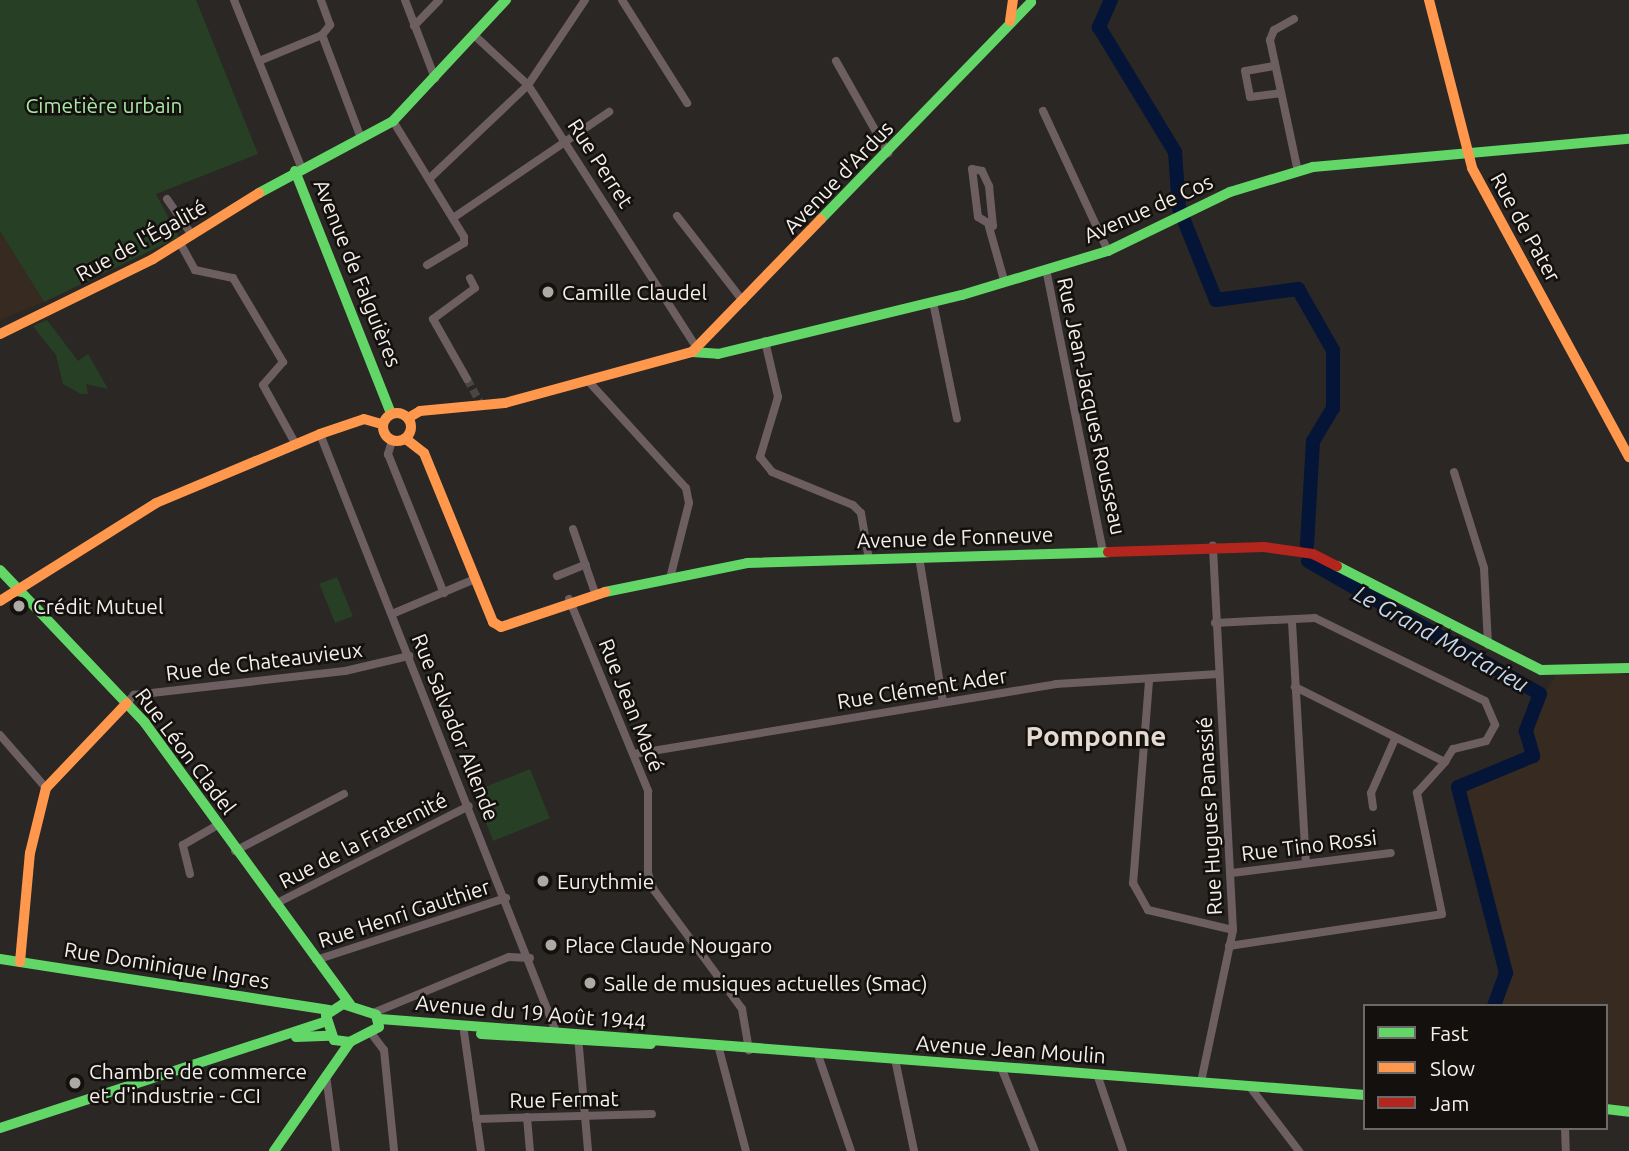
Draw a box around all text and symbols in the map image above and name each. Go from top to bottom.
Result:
park label: Cimetière urbain [25,92,183,118]
street label: Rue Perret [563,114,639,212]
street label: Avenue d'Ardus [778,116,898,238]
street label: Avenue de Cos [1080,168,1216,248]
street label: Rue de Pater [1486,168,1566,286]
street label: Avenue de Falguières [309,175,407,371]
street label: Rue de l'Égalité [71,194,211,286]
street label: Rue Jean-Jacques Rousseau [1052,275,1132,537]
place label: Camille Claudel [562,279,707,305]
marker: Camille Claudel [540,284,556,300]
street label: Avenue de Fonneuve [856,521,1054,553]
water label: Le Grand Mortarieu [1349,580,1533,698]
place label: Crédit Mutuel [33,593,163,619]
marker: Crédit Mutuel [11,598,27,614]
street label: Rue Salvador Allende [407,630,505,824]
street label: Rue Jean Macé [594,635,670,775]
street label: Rue de Chateauvieux [164,636,364,686]
street label: Rue Clément Ader [835,662,1009,714]
street label: Rue Léon Cladel [130,683,242,819]
street label: Rue Hugues Panassié [1191,716,1227,916]
district label: Pomponne [1026,719,1166,753]
street label: Rue de la Fraternité [275,787,451,893]
street label: Rue Tino Rossi [1240,824,1378,866]
place label: Eurythmie [557,868,654,894]
street label: Rue Henri Gauthier [315,873,493,953]
marker: Eurythmie [535,873,551,889]
place label: Place Claude Nougaro [565,932,772,958]
street label: Rue Dominique Ingres [62,936,272,994]
marker: Place Claude Nougaro [543,937,559,953]
place label: Salle de musiques actuelles (Smac) [604,970,928,996]
marker: Salle de musiques actuelles (Smac) [582,975,598,991]
street label: Avenue du 19 Août 1944 [415,989,647,1035]
legend [1363,1004,1608,1130]
text: Fast [1430,1021,1468,1045]
street label: Avenue Jean Moulin [915,1030,1107,1068]
text: Slow [1430,1056,1475,1080]
place label: Chambre de commerce et d'industrie - CCI [89,1058,307,1108]
marker: Chambre de commerce et d'industrie - CCI [67,1075,83,1091]
street label: Rue Fermat [509,1085,619,1113]
text: Jam [1430,1091,1469,1115]

